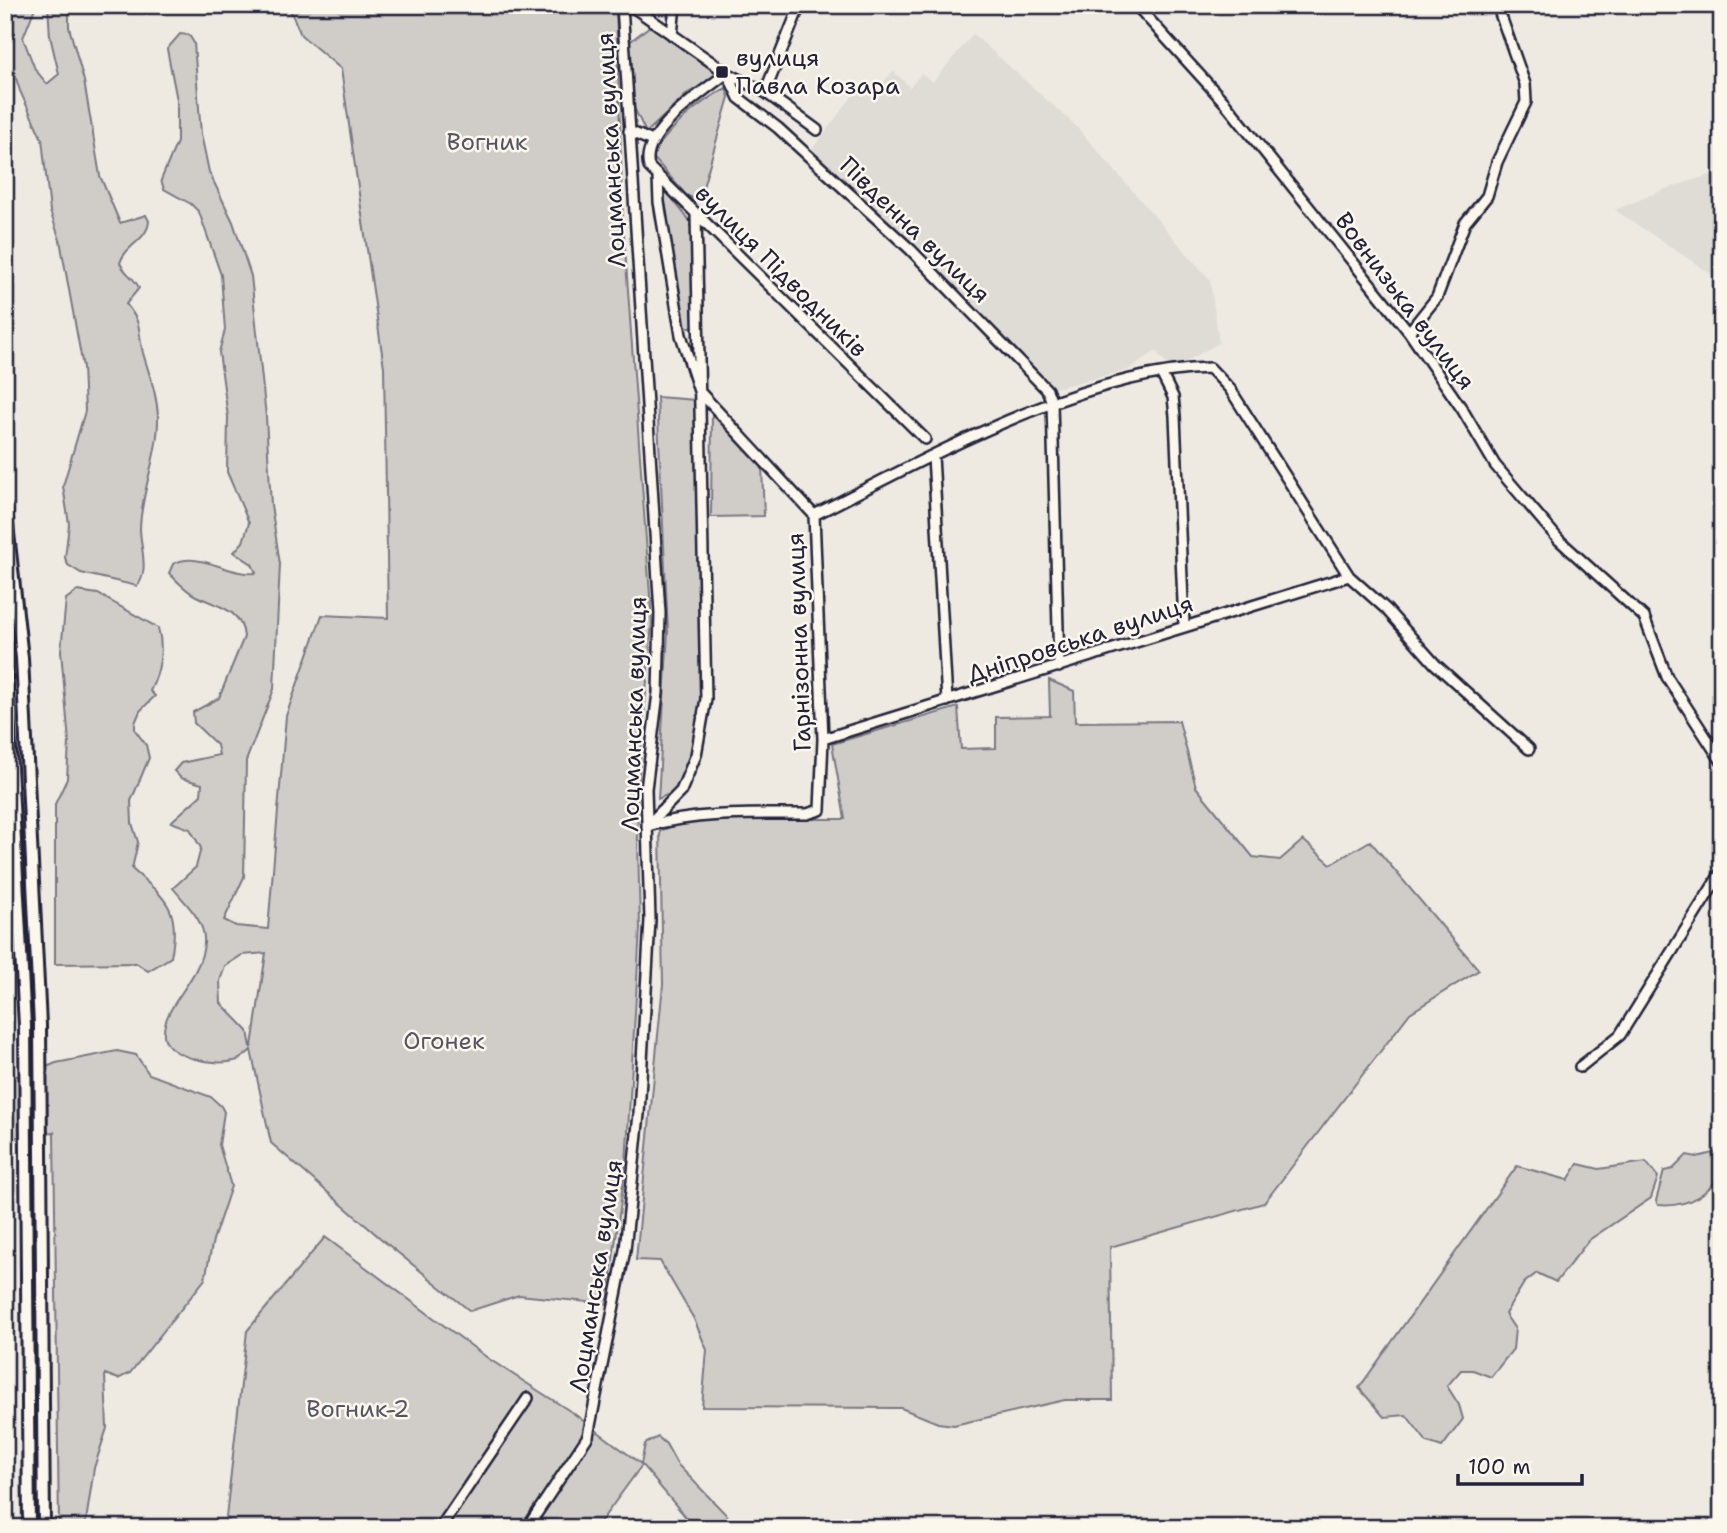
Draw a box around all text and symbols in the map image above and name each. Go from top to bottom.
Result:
street label: Лоцманська вулиця [589,32,633,268]
place label: вулиця Павла Козара [736,42,900,102]
marker: вулиця Павла Козара [714,64,730,80]
park label: Вогник [446,126,528,158]
street label: Південна вулиця [833,150,997,310]
street label: вулиця Підводників [688,178,874,364]
street label: Вовнизька вулиця [1328,206,1482,396]
street label: Гарнізонна вулиця [779,532,819,752]
street label: Дніпровська вулиця [963,587,1197,691]
street label: Лоцманська вулиця [614,596,654,832]
park label: Огонек [403,1025,485,1057]
street label: Лоцманська вулиця [562,1157,630,1395]
park label: Вогник-2 [306,1393,410,1425]
scale bar [1458,1442,1582,1486]
text: 100 m [1468,1453,1531,1481]

